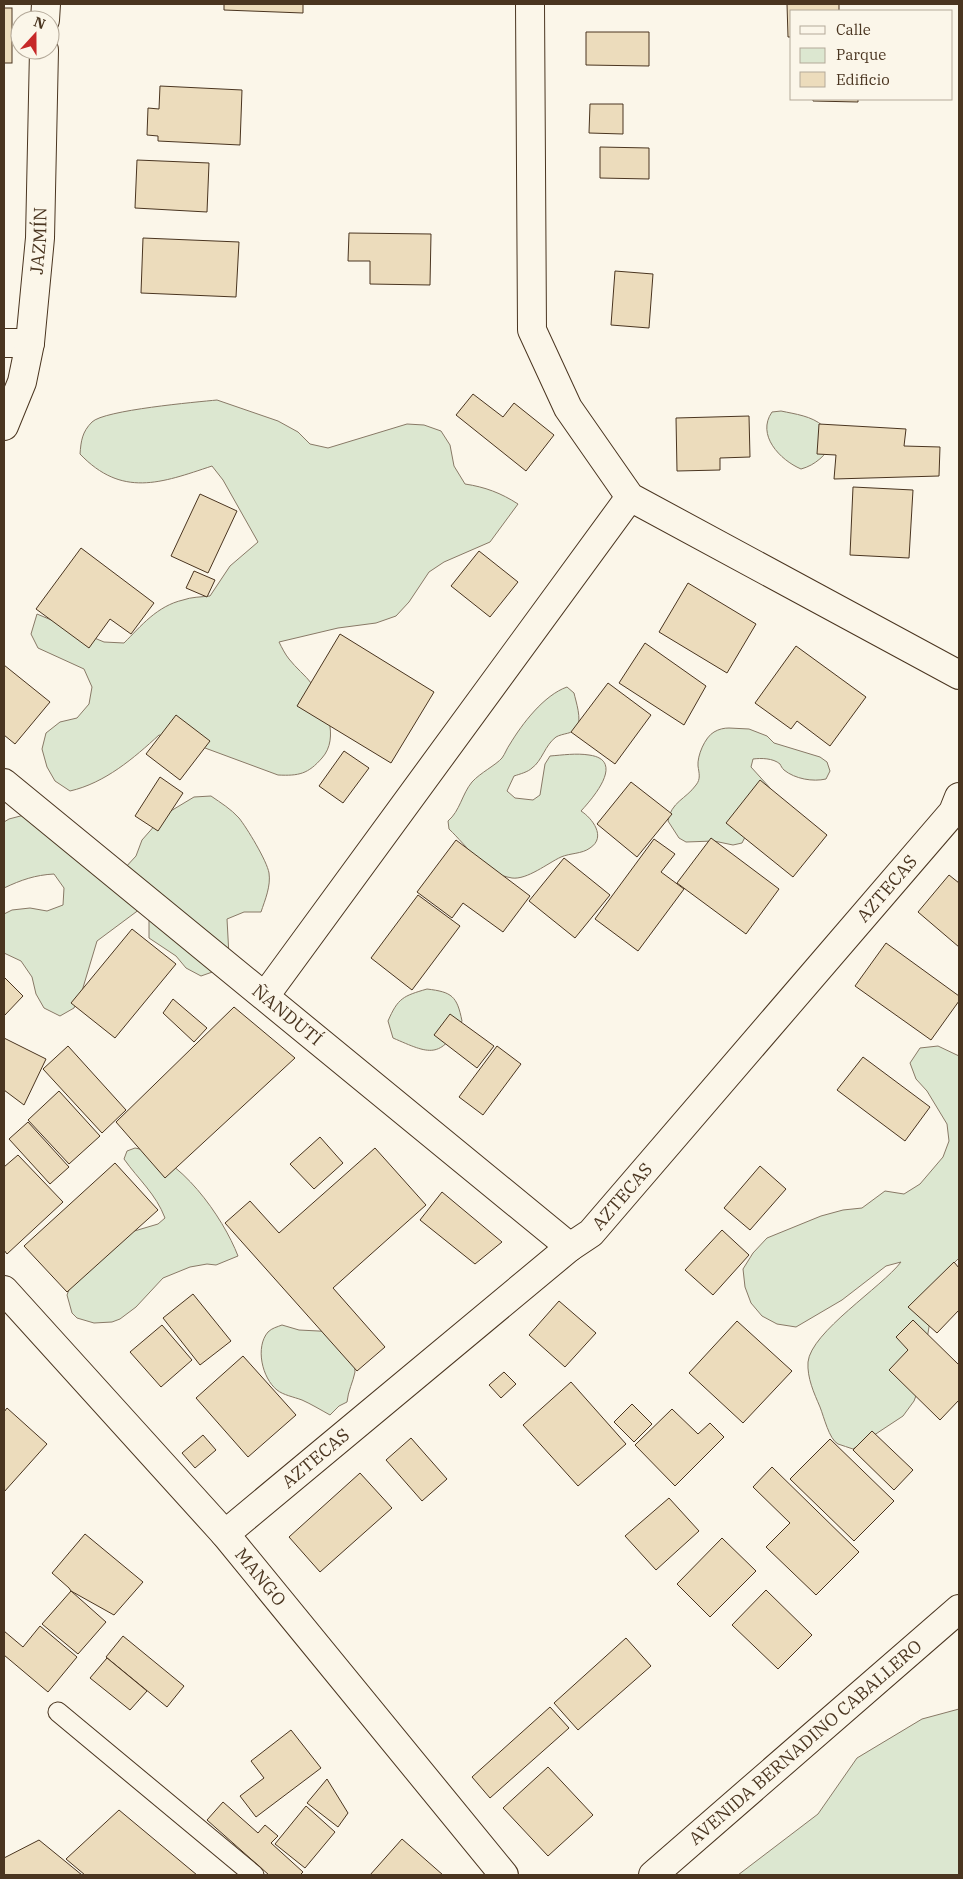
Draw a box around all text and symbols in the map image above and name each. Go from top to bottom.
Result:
north arrow [10,10,60,60]
legend [790,10,953,100]
text: N [31,12,48,33]
text: Calle [836,20,871,39]
text: Parque [836,45,886,64]
text: Edificio [836,70,890,89]
street label: JAZMÍN [25,207,52,275]
street label: AZTECAS [851,850,922,927]
street label: ÑANDUTÍ [248,979,327,1050]
street label: AZTECAS [587,1158,657,1235]
street label: AZTECAS [277,1423,354,1493]
street label: MANGO [230,1543,291,1611]
street label: AVENIDA BERNADINO CABALLERO [684,1634,926,1850]

